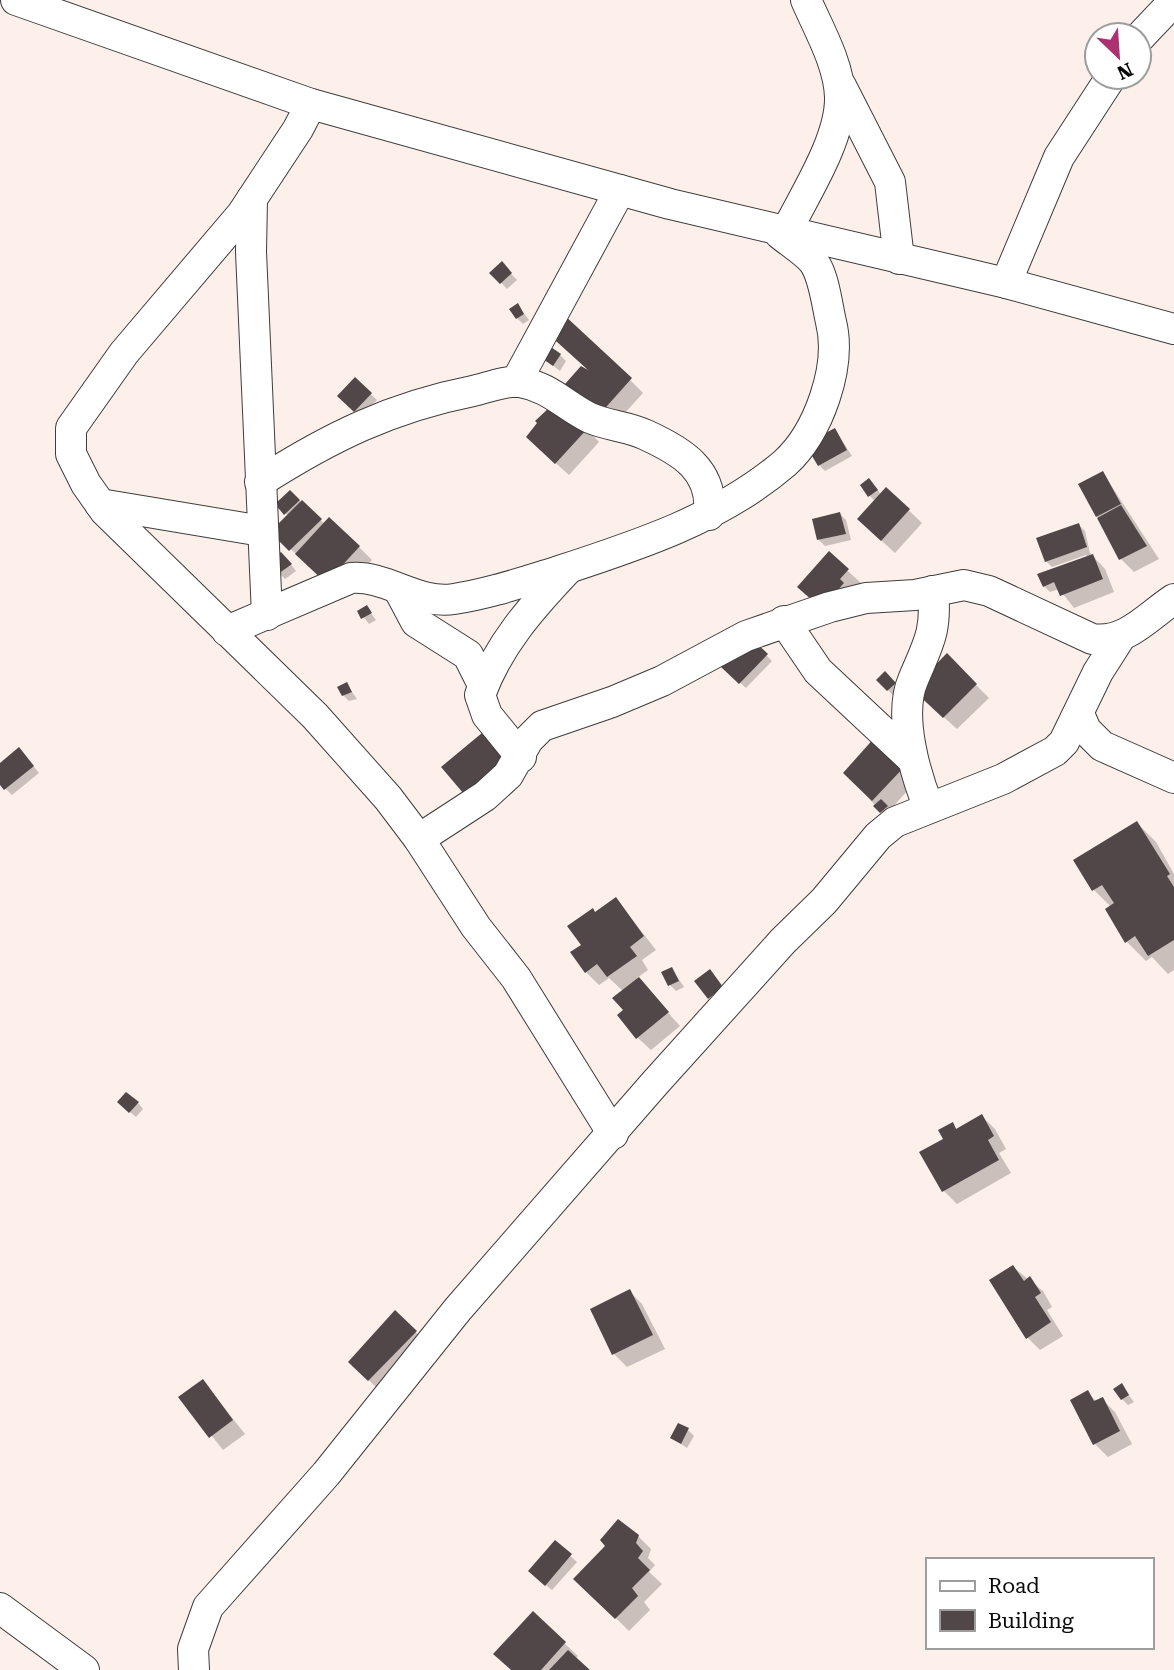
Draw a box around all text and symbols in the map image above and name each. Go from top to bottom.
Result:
north arrow [1083,21,1153,91]
text: N [1113,57,1136,85]
legend [926,1558,1153,1649]
text: Road [988,1574,1040,1598]
text: Building [988,1609,1074,1633]

